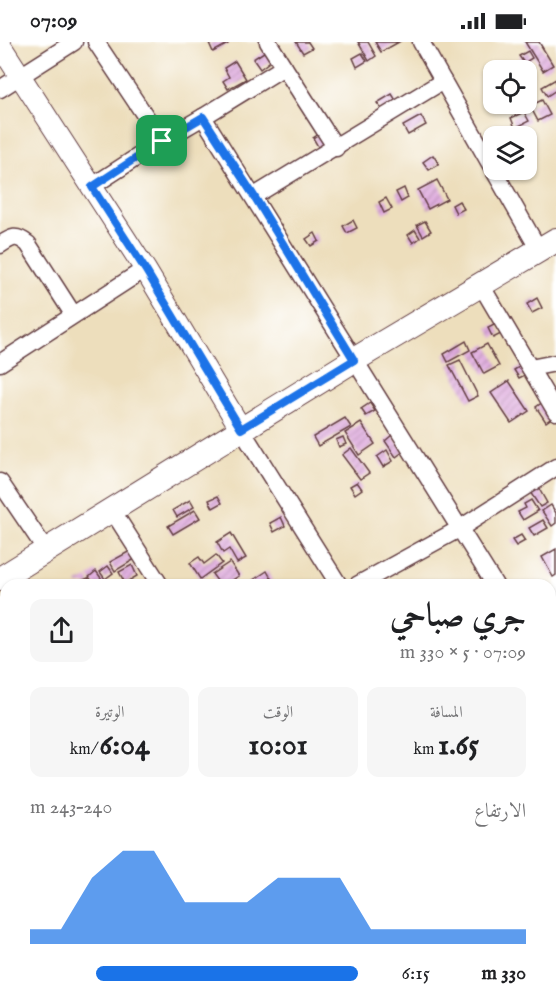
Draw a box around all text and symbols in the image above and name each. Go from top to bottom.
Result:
text: 07:09 [30,7,77,35]
map controls [483,60,537,180]
button: locate [483,60,537,114]
pin [136,115,187,166]
icon: arrive [145,124,178,157]
button: layers [483,126,537,180]
text: جري صباحي [390,596,526,638]
button: share [30,599,93,662]
text: 07:09 · 5 × 330 m [400,640,526,665]
text: الوتيرة [95,703,124,723]
text: الوقت [263,703,293,723]
text: المسافة [430,703,463,723]
text: 6:04 [100,727,150,765]
text: 10:01 [248,727,308,765]
text: 1.65 [438,727,479,765]
text: /km [70,740,100,760]
text: km [414,740,438,760]
text: 240–243 m [30,795,112,820]
text: الارتفاع [474,799,526,824]
text: 6:15 [402,961,430,986]
text: 330 m [481,961,526,986]

